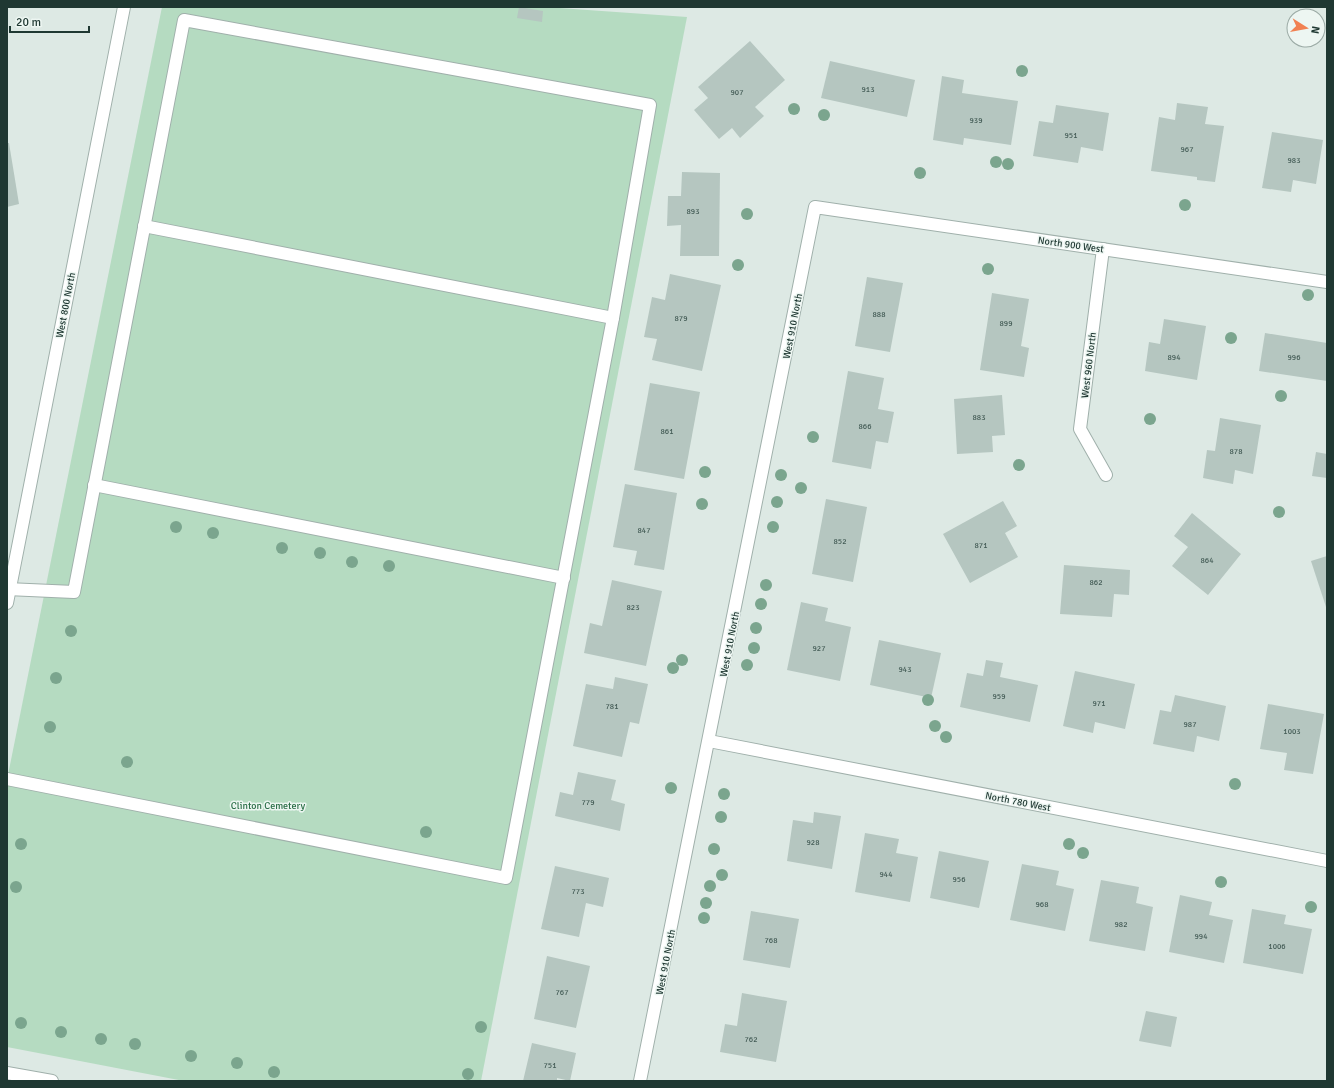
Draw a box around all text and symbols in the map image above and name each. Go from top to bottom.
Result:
scale bar [10,8,89,34]
north arrow [1286,8,1326,48]
text: 20 m [16,15,41,30]
text: N [1308,25,1322,35]
house number: 913 [862,84,874,94]
house number: 907 [731,87,743,97]
house number: 939 [970,115,982,125]
house number: 951 [1065,130,1077,140]
house number: 967 [1181,144,1193,154]
house number: 983 [1288,155,1300,165]
house number: 893 [687,206,699,216]
street label: North 900 West [1037,234,1105,256]
street label: West 800 North [54,271,78,339]
street label: West 910 North [781,292,805,360]
house number: 888 [873,309,885,319]
house number: 879 [675,313,687,323]
house number: 899 [1000,318,1012,328]
street label: West 960 North [1079,331,1099,399]
house number: 894 [1168,352,1181,362]
house number: 996 [1288,352,1300,362]
house number: 883 [973,412,985,422]
house number: 866 [859,421,871,431]
house number: 861 [661,426,673,436]
house number: 878 [1230,446,1242,456]
house number: 847 [638,525,650,535]
house number: 852 [834,536,846,546]
house number: 871 [975,540,987,550]
house number: 864 [1201,555,1214,565]
house number: 862 [1090,577,1102,587]
house number: 823 [627,602,639,612]
street label: West 910 North [718,610,742,678]
house number: 927 [813,643,825,653]
house number: 943 [899,664,911,674]
house number: 959 [993,691,1005,701]
house number: 971 [1093,698,1105,708]
house number: 781 [606,701,618,711]
house number: 987 [1184,719,1196,729]
house number: 1003 [1283,726,1301,736]
street label: North 780 West [984,790,1052,814]
house number: 779 [582,797,594,807]
park label: Clinton Cemetery [231,800,305,812]
house number: 928 [807,837,819,847]
house number: 944 [880,869,893,879]
house number: 956 [953,874,965,884]
house number: 773 [572,886,584,896]
house number: 968 [1036,899,1048,909]
house number: 982 [1115,919,1127,929]
street label: West 910 North [654,928,678,996]
house number: 994 [1195,931,1208,941]
house number: 768 [765,935,777,945]
house number: 1006 [1268,941,1286,951]
house number: 767 [556,987,568,997]
house number: 762 [745,1034,757,1044]
house number: 751 [544,1060,556,1070]

